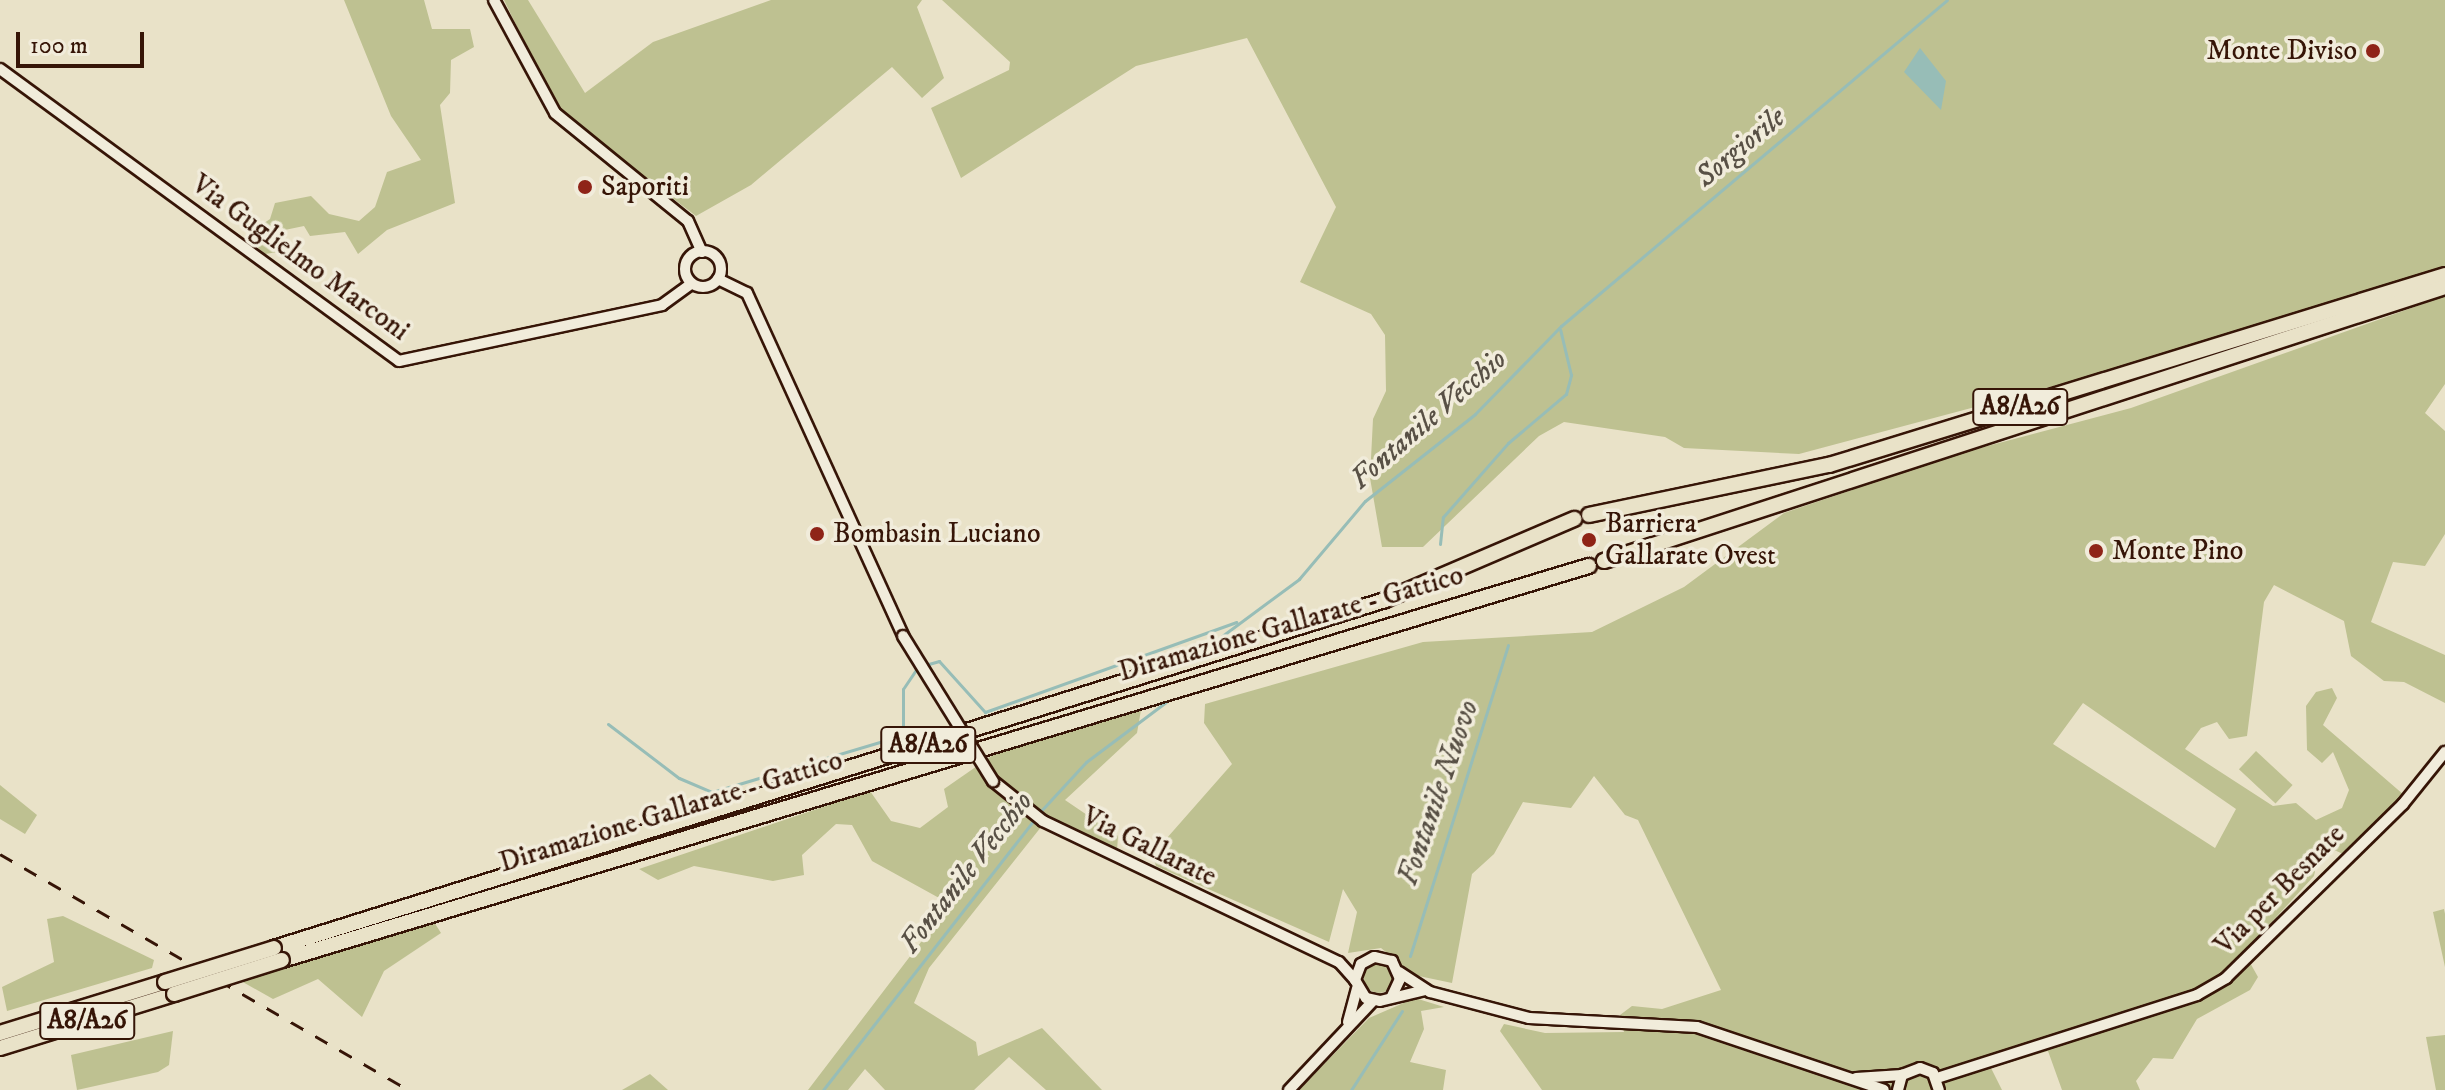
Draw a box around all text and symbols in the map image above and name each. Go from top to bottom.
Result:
scale bar [20,16,148,66]
text: 100 m [30,31,88,61]
place label: Monte Diviso [2207,34,2357,68]
marker: Monte Diviso [2364,42,2382,60]
water label: Sorgiorile [1689,100,1793,196]
street label: Via Guglielmo Marconi [185,168,415,348]
place label: Saporiti [601,170,689,204]
marker: Saporiti [576,178,594,196]
water label: Fontanile Vecchio [1343,342,1515,498]
road number: A8/A26 [1972,385,2068,429]
place label: Barriera Gallarate Ovest [1605,507,1776,573]
place label: Bombasin Luciano [833,517,1041,551]
marker: Bombasin Luciano [808,525,826,543]
marker: Barriera Gallarate Ovest [1580,531,1598,549]
place label: Monte Pino [2112,534,2243,568]
marker: Monte Pino [2087,542,2105,560]
street label: Diramazione Gallarate - Gattico [1115,559,1467,689]
water label: Fontanile Nuovo [1391,696,1487,890]
road number: A8/A26 [880,723,976,767]
street label: Diramazione Gallarate - Gattico [495,744,847,880]
water label: Fontanile Vecchio [892,785,1042,961]
street label: Via Gallarate [1076,800,1222,894]
street label: Via per Besnate [2208,818,2352,962]
road number: A8/A26 [39,999,135,1043]

